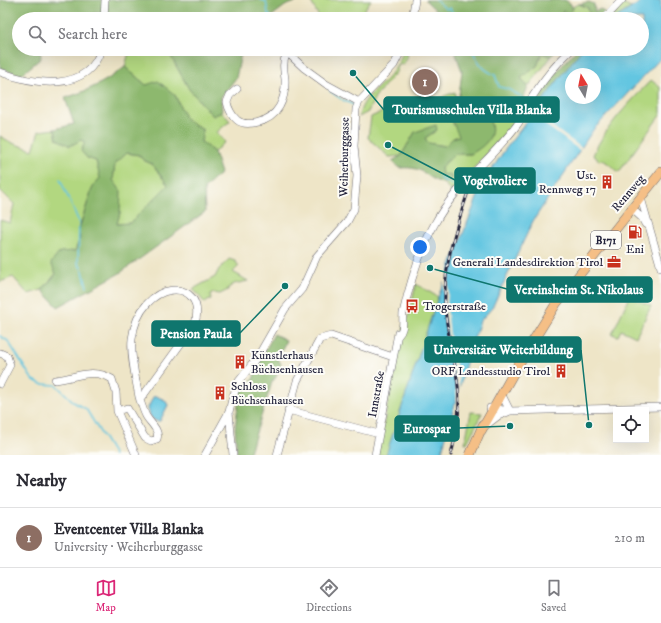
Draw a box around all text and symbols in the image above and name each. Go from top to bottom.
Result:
search box [12,12,649,56]
icon: search [26,23,48,45]
text: Search here [58,25,127,44]
pin: 1 [412,67,438,97]
north arrow [565,68,601,104]
callout: Tourismusschulen Villa Blanka [384,97,559,122]
text: Tourismusschulen Villa Blanka [391,102,552,118]
street label: Weiherburggasse [336,117,353,198]
callout: Vogelvoliere [455,168,535,193]
place label: Ust. Rennweg 17 [539,168,596,197]
street label: Rennweg [609,172,648,215]
text: Vogelvoliere [462,173,528,190]
building icon: Ust. Rennweg 17 [599,174,615,190]
fuel station icon: Eni [627,224,643,240]
road number: B171 [591,231,621,249]
your location [410,237,430,257]
place label: Eni [626,242,644,257]
office icon: Generali Landesdirektion Tirol [606,254,622,270]
place label: Generali Landesdirektion Tirol [453,255,603,270]
callout: Vereinsheim St. Nikolaus [507,277,652,302]
text: Vereinsheim St. Nikolaus [514,282,644,298]
bus stop icon: Trogerstraße [404,298,420,314]
place label: Trogerstraße [423,299,486,314]
callout: Pension Paula [152,321,240,346]
text: Pension Paula [160,326,232,342]
callout: Universitäre Weiterbildung [425,337,581,362]
text: Universitäre Weiterbildung [433,342,574,359]
place label: Künstlerhaus Büchsenhausen [251,348,324,377]
building icon: Künstlerhaus Büchsenhausen [232,354,248,370]
building icon: ORF Landesstudio Tirol [553,363,569,379]
place label: ORF Landesstudio Tirol [432,364,550,379]
street label: Innstraße [365,370,388,419]
place label: Schloss Büchsenhausen [231,379,304,408]
building icon: Schloss Büchsenhausen [212,385,228,401]
map controls [613,407,649,443]
button: locate [613,407,649,443]
callout: Eurospar [395,416,459,441]
text: Eurospar [403,421,451,438]
text: Nearby [16,470,66,492]
text: Eventcenter Villa Blanka [54,520,204,539]
text: 1 [27,530,31,546]
text: 210 m [614,530,645,546]
text: University · Weiherburggasse [54,539,203,555]
tab: Map [95,577,117,615]
tab: Directions [306,577,352,615]
tab: Saved [541,577,566,615]

